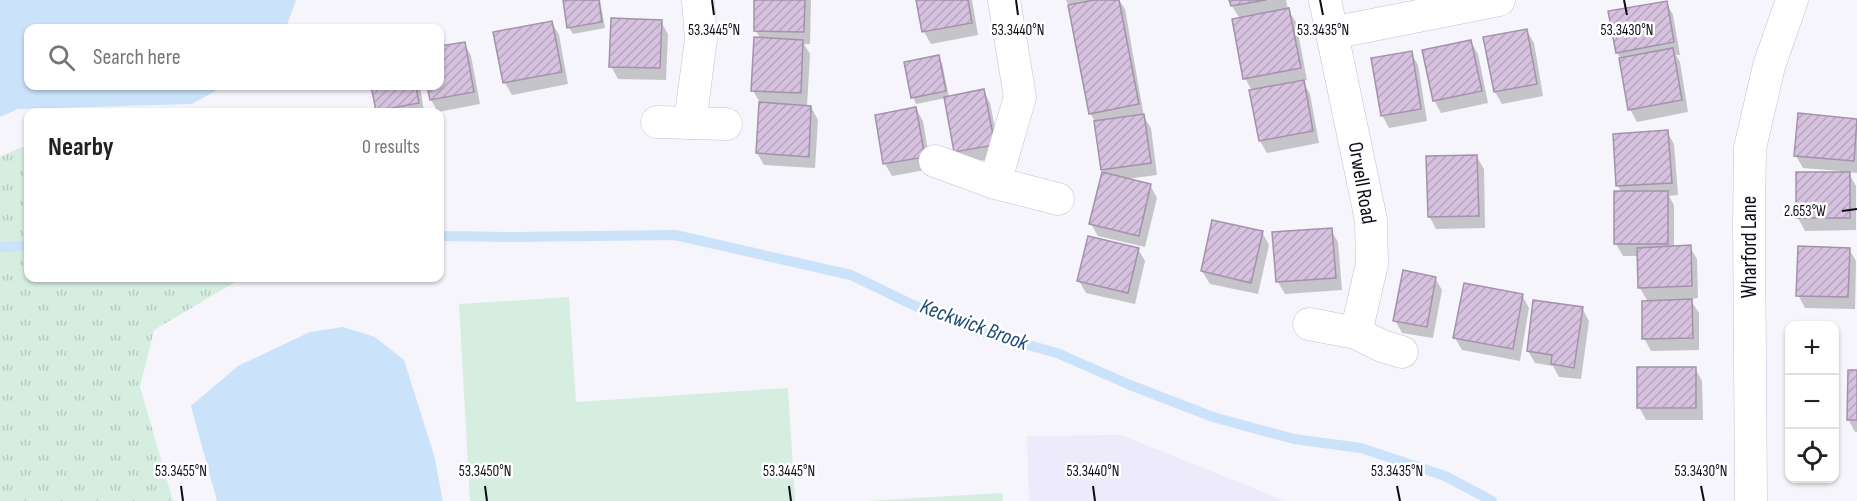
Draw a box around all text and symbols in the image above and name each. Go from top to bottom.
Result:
text: 53.3445°N [688,21,740,40]
text: 53.3440°N [992,21,1044,40]
text: 53.3435°N [1297,21,1349,40]
text: 53.3430°N [1601,21,1653,40]
search box [24,24,444,90]
icon: search [45,41,78,74]
text: Search here [93,44,180,71]
text: Nearby [48,132,114,163]
text: 0 results [362,135,420,159]
street label: Orwell Road [1342,140,1382,226]
street label: Wharford Lane [1737,196,1762,298]
text: 2.653°W [1784,202,1826,221]
water label: Keckwick Brook [916,293,1032,357]
map controls [1785,321,1839,483]
button: + [1785,321,1839,375]
button: − [1785,375,1839,429]
button: locate [1785,429,1839,483]
text: 53.3455°N [155,462,207,481]
text: 53.3450°N [459,462,511,481]
text: 53.3445°N [763,462,815,481]
text: 53.3440°N [1067,462,1119,481]
text: 53.3435°N [1371,462,1423,481]
text: 53.3430°N [1675,462,1727,481]

